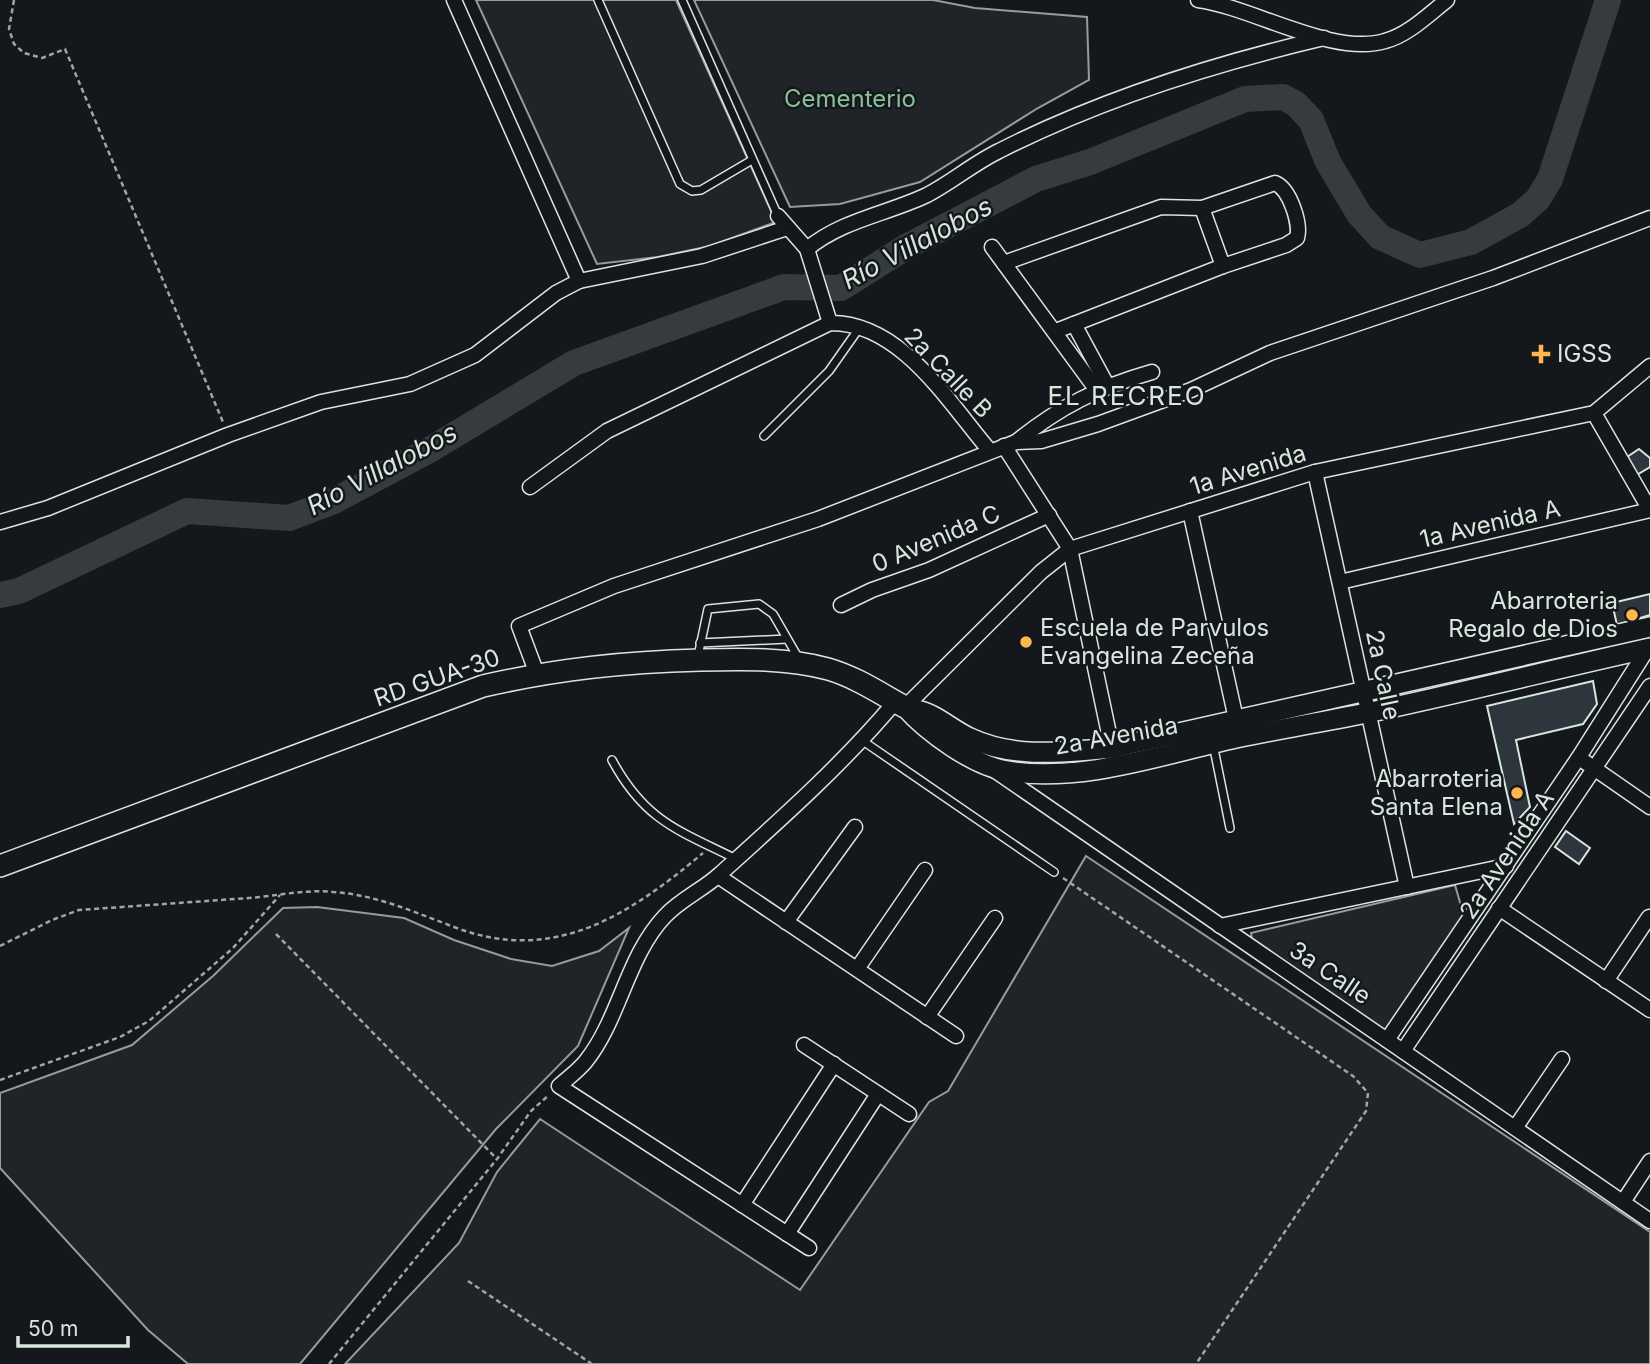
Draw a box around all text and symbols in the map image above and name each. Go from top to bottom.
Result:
park label: Cementerio [784,84,916,113]
water label: Río Villalobos [836,190,997,295]
street label: 2a Calle B [898,322,998,424]
place label: IGSS [1557,339,1612,368]
marker: IGSS [1531,344,1551,364]
district label: EL RECREO [1047,380,1207,411]
water label: Río Villalobos [301,416,462,521]
street label: 1a Avenida [1186,438,1310,501]
street label: 1a Avenida A [1417,493,1563,554]
street label: 0 Avenida C [867,499,1004,579]
place label: Abarroteria Regalo de Dios [1448,586,1618,643]
marker: Abarroteria Regalo de Dios [1624,607,1640,623]
place label: Escuela de Parvulos Evangelina Zeceña [1040,613,1269,670]
street label: 2a Calle [1360,627,1407,723]
marker: Escuela de Parvulos Evangelina Zeceña [1018,634,1034,650]
street label: RD GUA-30 [370,642,504,713]
street label: 2a Avenida [1052,710,1180,761]
place label: Abarroteria Santa Elena [1370,764,1503,821]
street label: 2a Avenida A [1453,785,1560,924]
marker: Abarroteria Santa Elena [1509,785,1525,801]
street label: 3a Calle [1284,935,1376,1010]
scale bar [18,1304,128,1348]
text: 50 m [28,1316,78,1341]

